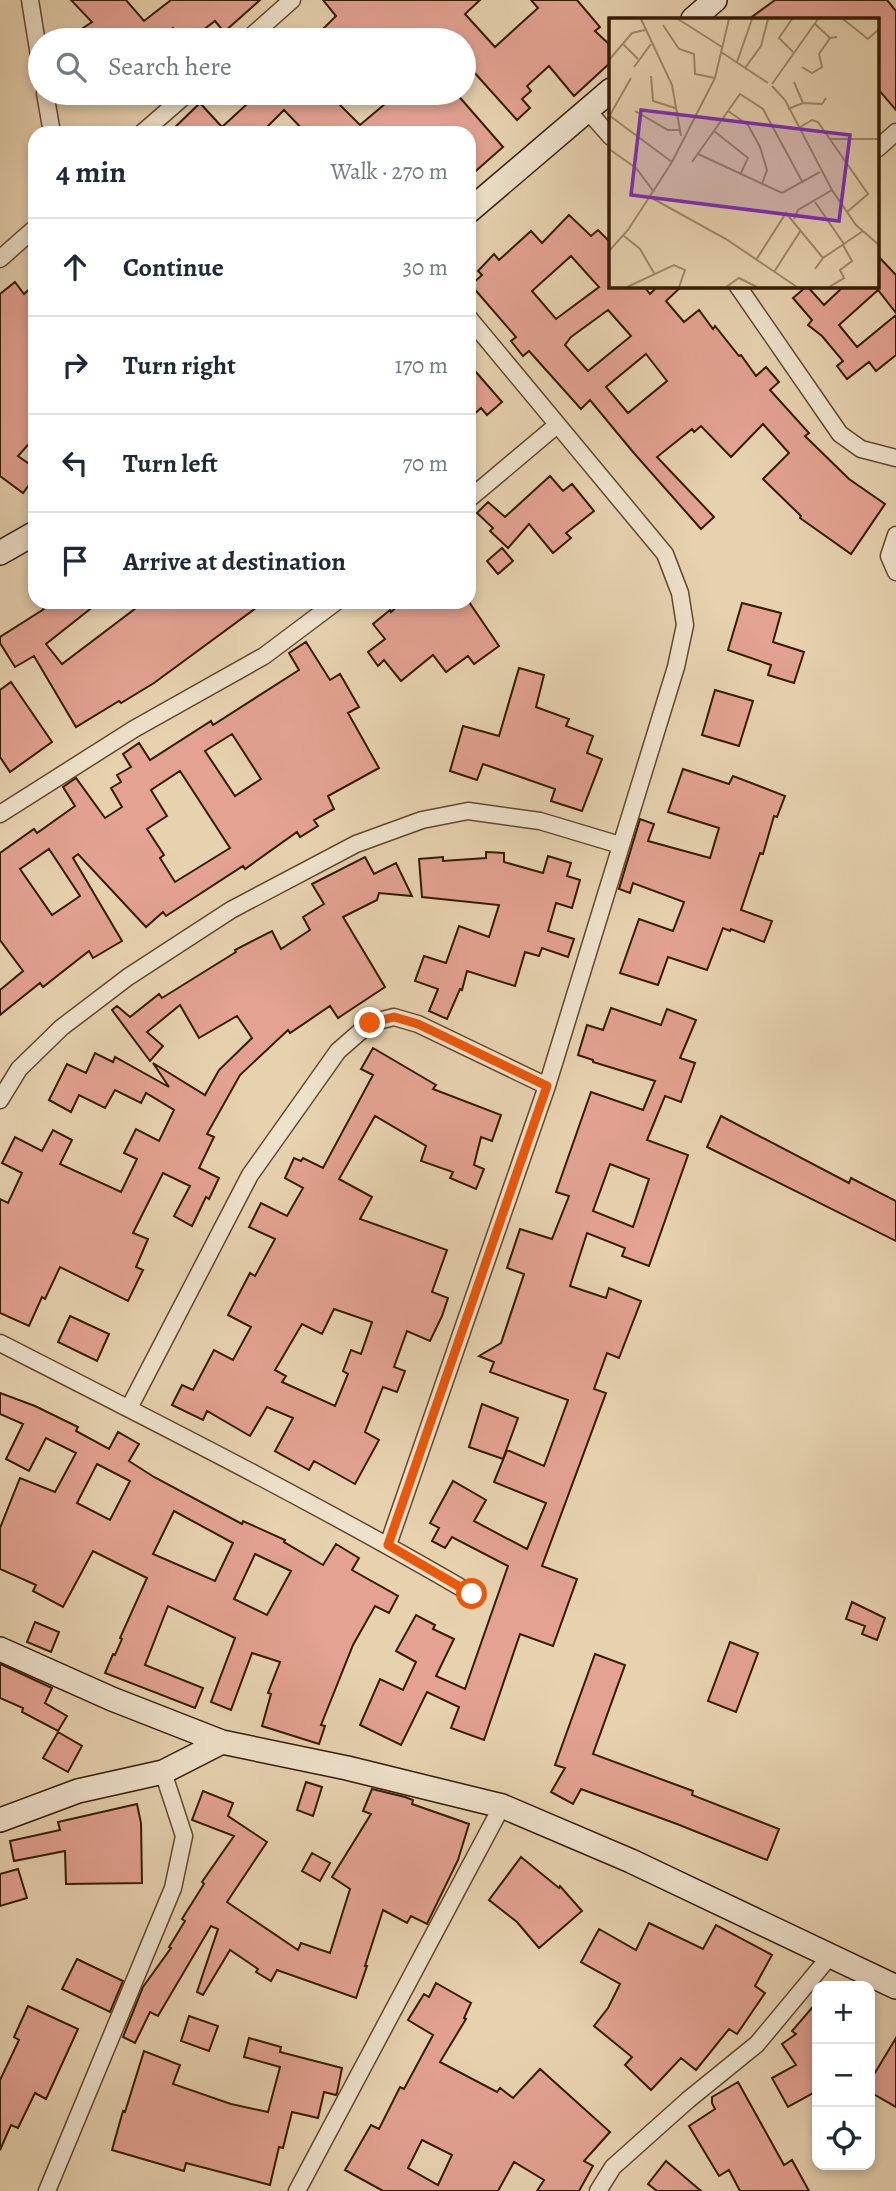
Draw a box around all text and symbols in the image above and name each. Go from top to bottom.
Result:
inset map [609,18,878,287]
search box [28,28,476,105]
icon: search [52,48,90,86]
text: Search here [108,49,232,84]
text: 4 min [56,152,126,192]
text: Walk · 270 m [330,156,448,187]
icon: ahead [56,248,94,286]
text: Continue [123,250,224,285]
text: 30 m [402,252,448,283]
icon: right [56,346,94,384]
text: Turn right [123,348,236,383]
text: 170 m [395,350,448,381]
icon: left [56,444,94,482]
text: Turn left [123,446,218,481]
text: 70 m [402,448,448,479]
icon: arrive [56,542,94,580]
text: Arrive at destination [123,544,346,579]
route end [354,1007,385,1038]
route start [456,1578,487,1609]
map controls [812,1981,875,2170]
button: + [812,1981,875,2044]
button: − [812,2044,875,2107]
button: locate [812,2107,875,2170]

